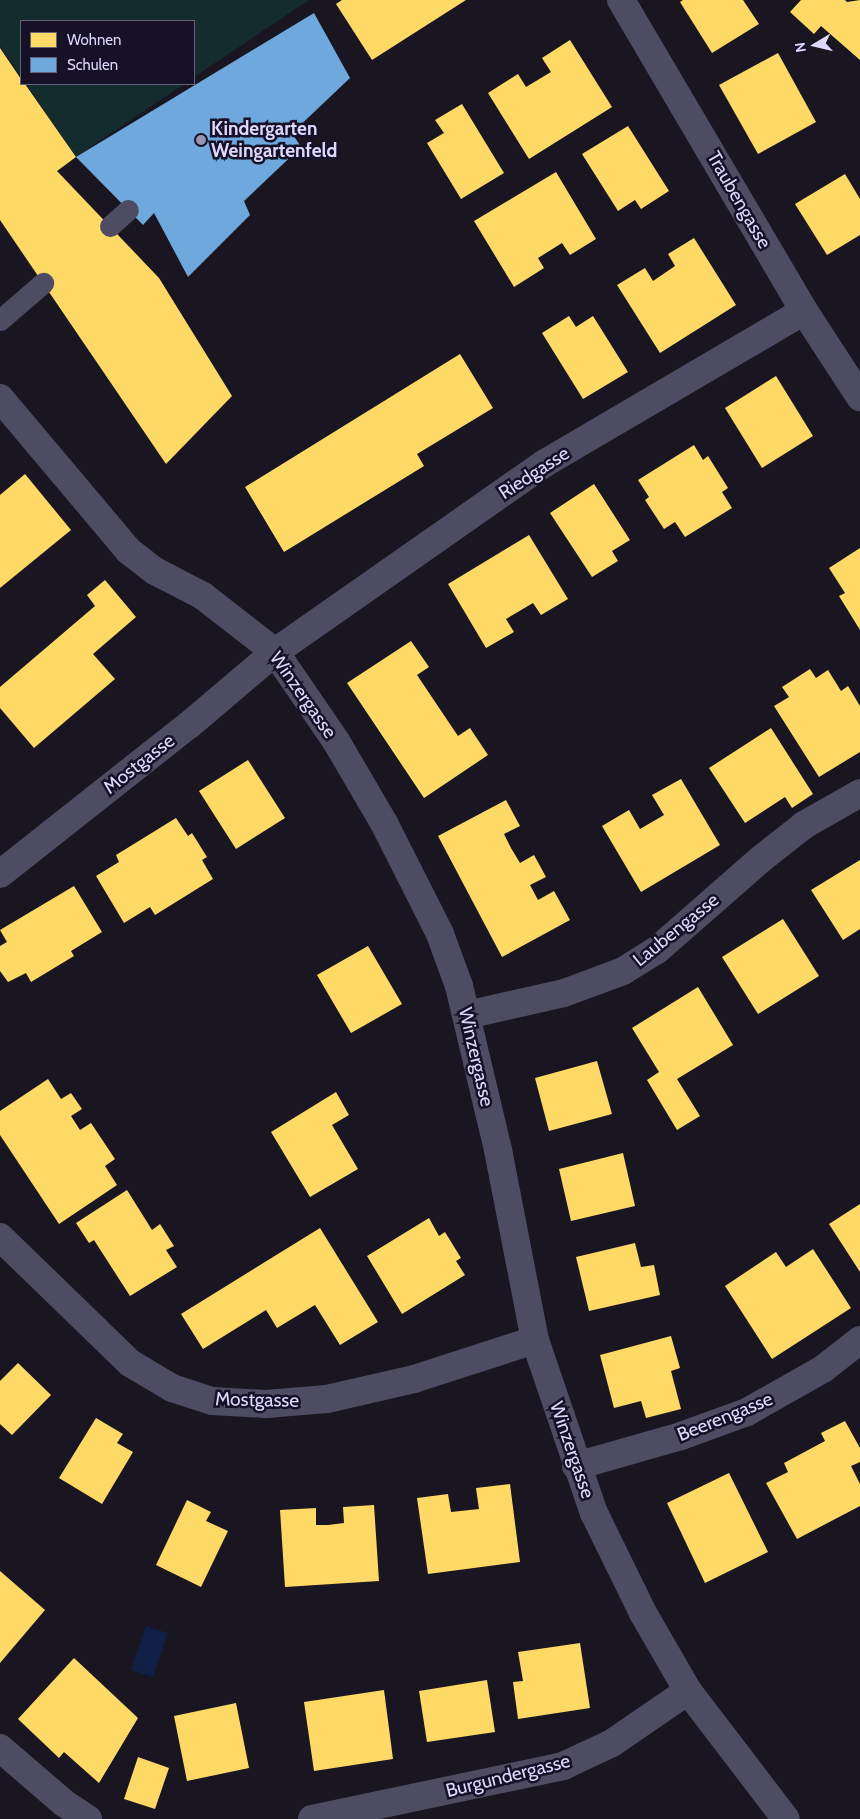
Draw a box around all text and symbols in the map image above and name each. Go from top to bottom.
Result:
legend [20,20,195,85]
north arrow [790,20,840,70]
text: Wohnen [67,31,121,49]
text: N [791,41,810,54]
text: Schulen [67,56,118,74]
place label: Kindergarten Weingartenfeld [211,118,337,162]
marker: Kindergarten Weingartenfeld [195,134,207,146]
street label: Traubengasse [702,147,776,253]
street label: Riedgasse [494,442,574,504]
street label: Winzergasse [265,647,341,743]
street label: Mostgasse [99,729,179,799]
street label: Laubengasse [629,889,723,971]
street label: Winzergasse [454,1005,498,1109]
street label: Mostgasse [215,1388,299,1412]
street label: Beerengasse [674,1388,776,1446]
street label: Winzergasse [545,1399,599,1501]
street label: Burgundergasse [443,1750,573,1802]

